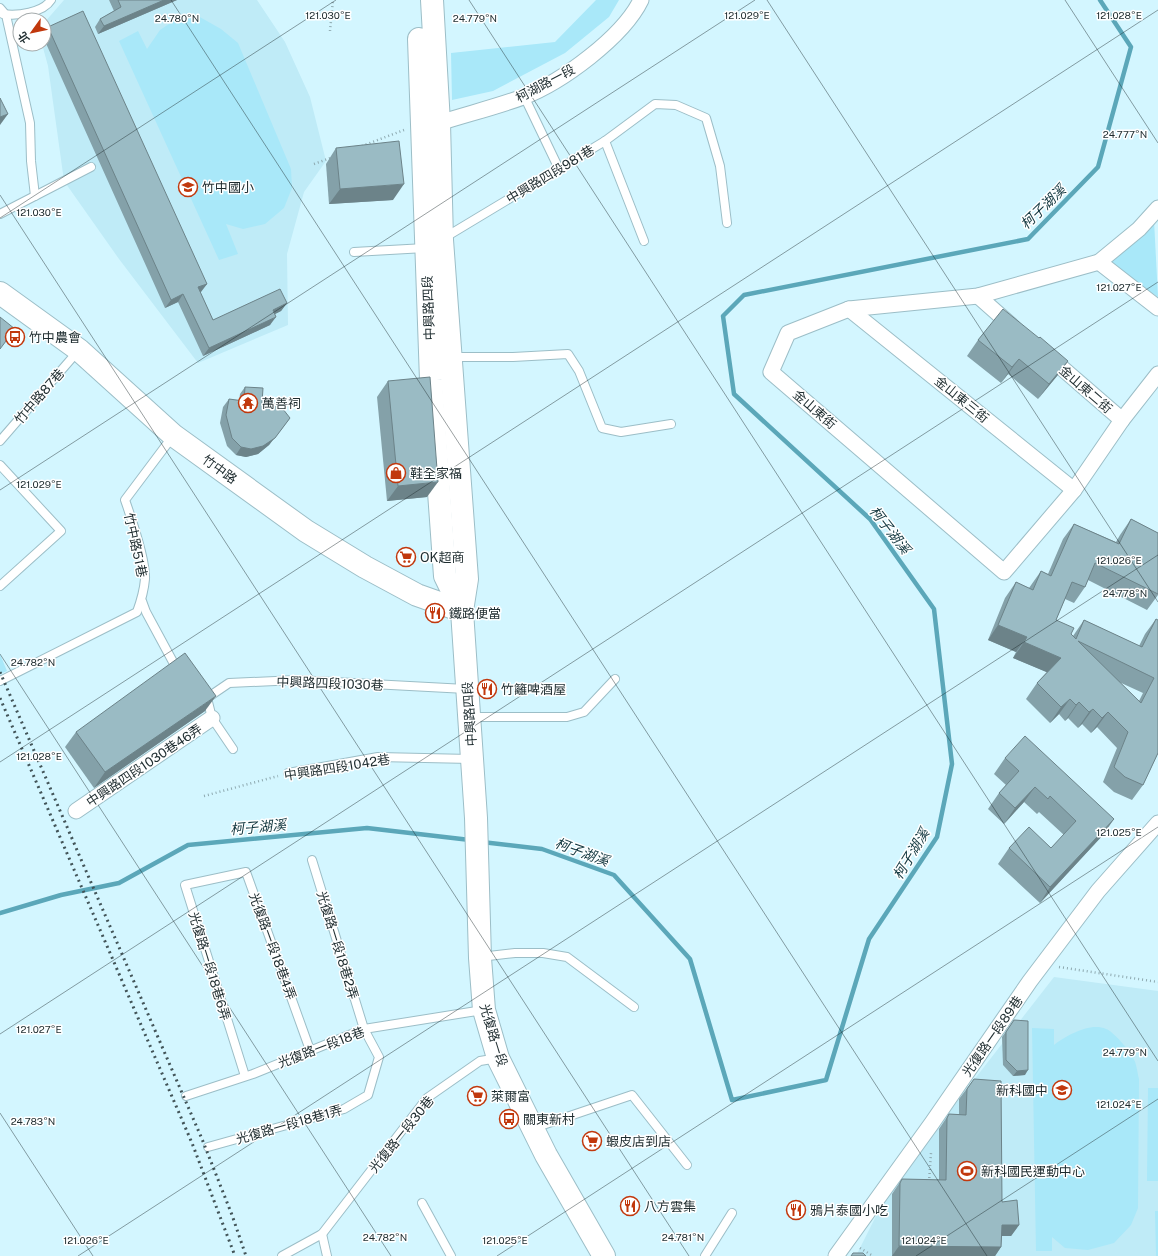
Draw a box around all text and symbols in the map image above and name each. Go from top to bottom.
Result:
text: 121.030°E [305,9,351,21]
text: 121.029°E [724,9,770,21]
text: 121.028°E [1096,9,1142,21]
north arrow [12,12,52,52]
text: 24.780°N [155,12,199,24]
text: 24.779°N [453,12,497,24]
text: 北 [16,30,32,45]
street label: 柯湖路一段 [513,62,577,105]
text: 24.777°N [1103,128,1147,140]
street label: 中興路四段981巷 [504,142,597,207]
school or university icon: 竹中國小 [177,176,199,198]
place label: 竹中國小 [202,180,254,195]
water label: 柯子湖溪 [1017,180,1070,232]
text: 121.030°E [16,206,62,218]
street label: 中興路四段 [420,275,437,341]
text: 121.027°E [1096,281,1142,293]
bus stop icon: 竹中農會 [4,326,26,348]
place label: 竹中農會 [29,330,81,345]
street label: 金山東二街 [1056,362,1115,416]
street label: 竹中路87巷 [11,366,67,427]
street label: 金山東三街 [932,373,992,426]
street label: 金山東街 [790,387,839,432]
temple icon: 萬善祠 [237,392,259,414]
place label: 萬善祠 [262,396,301,411]
street label: 竹中路 [200,452,240,487]
shop icon: 鞋全家福 [385,462,407,484]
place label: 鞋全家福 [410,466,462,481]
text: 121.029°E [16,478,62,490]
water label: 柯子湖溪 [866,503,915,559]
street label: 竹中路51巷 [121,511,150,579]
supermarket icon: OK超商 [395,546,417,568]
place label: OK超商 [420,550,464,565]
text: 121.026°E [1096,554,1142,566]
text: 24.778°N [1103,587,1147,599]
restaurant icon: 鐵路便當 [424,602,446,624]
place label: 鐵路便當 [449,606,501,621]
text: 24.782°N [11,656,55,668]
street label: 中興路四段1030巷 [276,674,384,693]
restaurant icon: 竹籬啤酒屋 [476,678,498,700]
street label: 中興路四段 [460,681,479,747]
place label: 竹籬啤酒屋 [501,682,566,697]
street label: 中興路四段1030巷46弄 [84,721,205,810]
text: 121.028°E [16,750,62,762]
street label: 中興路四段1042巷 [283,752,391,783]
water label: 柯子湖溪 [229,816,289,837]
water label: 柯子湖溪 [890,824,933,882]
text: 121.025°E [1096,826,1142,838]
water label: 柯子湖溪 [553,835,613,870]
street label: 光復路一段18巷2弄 [314,889,361,1001]
street label: 光復路一段18巷4弄 [246,891,299,1002]
street label: 光復路一段18巷6弄 [186,910,233,1022]
street label: 光復路一段89巷 [959,993,1026,1079]
street label: 光復路一段 [477,1002,510,1068]
text: 121.027°E [16,1023,62,1035]
street label: 光復路一段18巷 [276,1024,367,1071]
text: 24.779°N [1103,1046,1147,1058]
school or university icon: 新科國中 [1051,1079,1073,1101]
place label: 新科國中 [996,1083,1048,1098]
supermarket icon: 萊爾富 [466,1085,488,1107]
place label: 萊爾富 [491,1089,530,1104]
street label: 光復路一段30巷 [366,1093,437,1176]
text: 121.024°E [1096,1098,1142,1110]
street label: 光復路一段18巷1弄 [234,1102,344,1147]
bus stop icon: 關東新村 [498,1108,520,1130]
place label: 關東新村 [523,1112,575,1127]
text: 24.783°N [11,1115,55,1127]
supermarket icon: 蝦皮店到店 [581,1130,603,1152]
place label: 蝦皮店到店 [606,1134,671,1149]
sports icon: 新科國民運動中心 [956,1160,978,1182]
place label: 新科國民運動中心 [981,1164,1085,1179]
restaurant icon: 八方雲集 [619,1195,641,1217]
place label: 八方雲集 [644,1199,696,1214]
restaurant icon: 鴉片泰國小吃 [785,1199,807,1221]
place label: 鴉片泰國小吃 [810,1203,888,1218]
text: 24.782°N [363,1231,407,1243]
text: 24.781°N [662,1231,704,1243]
text: 121.026°E [63,1234,109,1246]
text: 121.025°E [482,1234,528,1246]
text: 121.024°E [901,1234,947,1246]

